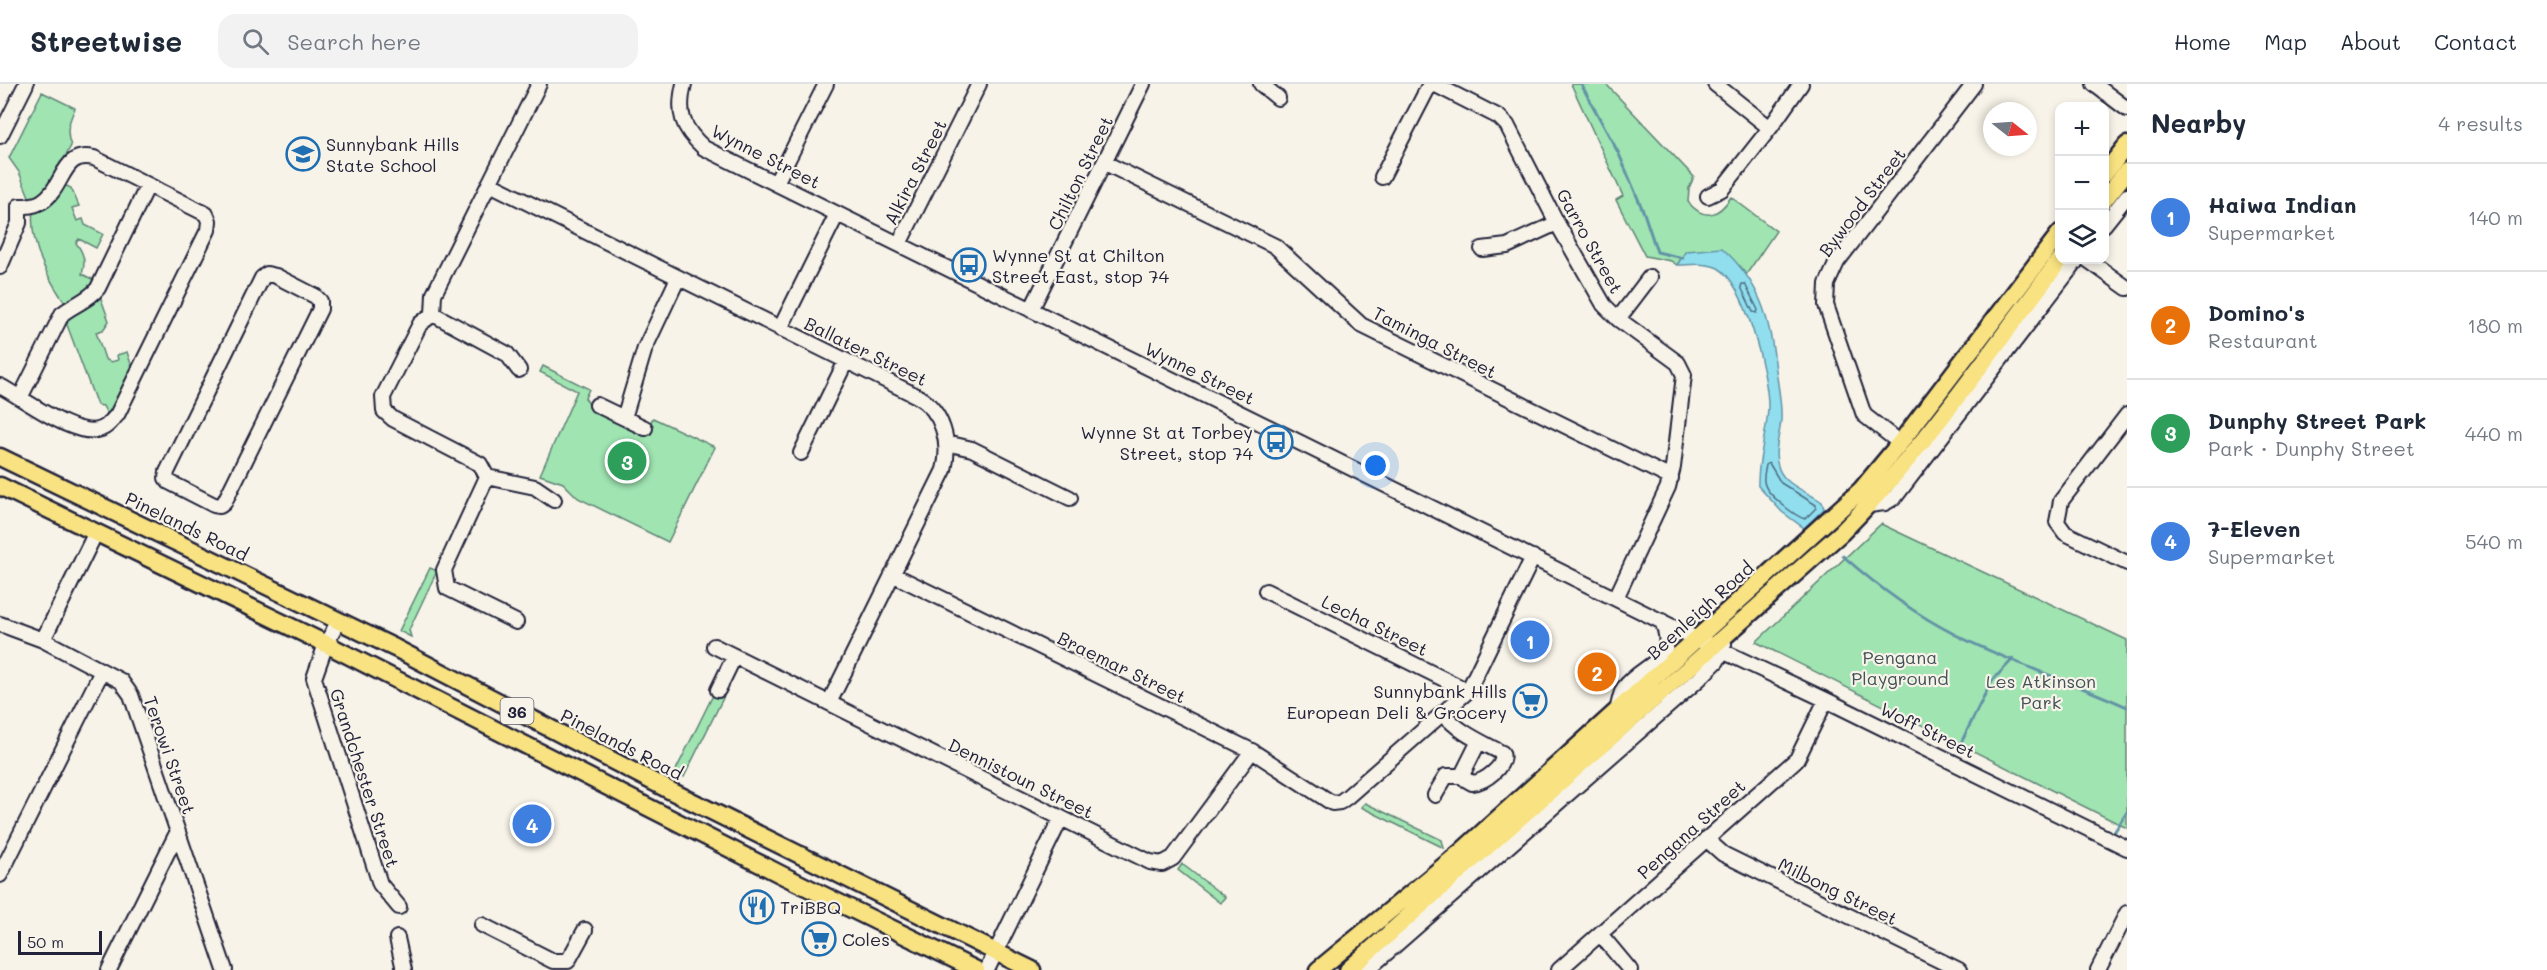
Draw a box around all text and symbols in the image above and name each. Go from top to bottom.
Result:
search box [218,14,638,68]
text: Streetwise [30,23,182,59]
icon: search [239,25,272,58]
text: Search here [287,27,421,56]
text: Home [2174,28,2231,55]
text: Map [2264,28,2307,55]
text: About [2340,28,2401,55]
text: Contact [2434,28,2517,55]
north arrow [1983,102,2037,156]
map controls [2055,102,2109,264]
button: + [2055,102,2109,156]
text: Nearby [2151,106,2246,140]
text: 4 results [2438,110,2523,136]
street label: Chilton Street [1042,112,1118,234]
street label: Alkira Street [878,115,952,229]
street label: Wynne Street [707,118,825,194]
place label: Sunnybank Hills State School [326,132,459,177]
school or university icon: Sunnybank Hills State School [285,136,321,172]
street label: Bywood Street [1813,143,1911,261]
button: − [2055,156,2109,210]
street label: Garro Street [1551,184,1629,298]
text: Haiwa Indian [2208,190,2356,219]
text: 1 [2166,204,2175,230]
text: 140 m [2468,204,2523,230]
button: layers [2055,210,2109,264]
text: Supermarket [2208,219,2335,245]
place label: Wynne St at Chilton Street East, stop 74 [992,243,1170,288]
bus stop icon: Wynne St at Chilton Street East, stop 74 [951,247,987,283]
text: Domino's [2208,298,2305,327]
street label: Taminga Street [1369,300,1501,384]
street label: Ballater Street [801,311,931,391]
text: 2 [2165,312,2176,338]
text: 180 m [2467,312,2523,338]
text: Restaurant [2208,327,2318,353]
street label: Wynne Street [1141,336,1259,410]
text: Dunphy Street Park [2208,406,2426,435]
place label: Wynne St at Torbey Street, stop 74 [1081,420,1253,465]
text: 3 [2165,420,2177,446]
text: 440 m [2465,420,2523,446]
bus stop icon: Wynne St at Torbey Street, stop 74 [1258,424,1294,460]
text: Park · Dunphy Street [2208,435,2415,461]
pin: 3 [608,438,646,484]
your location [1361,451,1390,480]
street label: Pinelands Road [121,486,253,566]
text: 7-Eleven [2208,514,2300,543]
text: 4 [2164,528,2177,554]
text: 540 m [2465,528,2523,554]
text: Supermarket [2208,543,2335,569]
street label: Beenleigh Road [1642,556,1758,664]
street label: Lecha Street [1318,589,1432,661]
pin: 1 [1510,618,1550,662]
street label: Braemar Street [1054,625,1190,709]
park label: Pengana Playground [1851,645,1949,690]
pin: 2 [1578,650,1616,694]
park label: Les Atkinson Park [1986,669,2096,714]
place label: Sunnybank Hills European Deli & Grocery [1287,679,1507,724]
supermarket icon: Sunnybank Hills European Deli & Grocery [1512,683,1548,719]
street label: Grandchester Street [325,685,405,871]
street label: Terowi Street [139,693,201,817]
street label: Woff Street [1876,697,1980,763]
road number: 36 [500,698,534,724]
street label: Pinelands Road [557,703,687,785]
street label: Dennistoun Street [944,732,1098,824]
street label: Pengana Street [1632,774,1750,884]
pin: 4 [512,802,552,846]
street label: Milbong Street [1774,852,1902,930]
restaurant icon: TriBBQ [739,889,775,925]
place label: TriBBQ [780,895,841,919]
supermarket icon: Coles [801,921,837,957]
place label: Coles [842,927,890,951]
scale bar [18,928,102,956]
text: 50 m [27,931,64,952]

